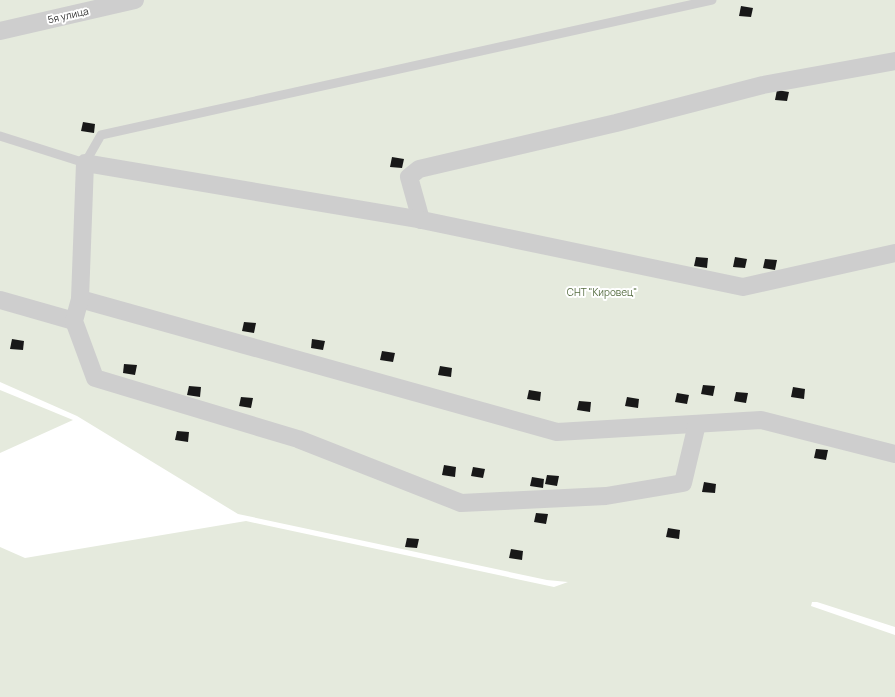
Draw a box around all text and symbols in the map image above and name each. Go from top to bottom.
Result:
street label: 5я улица [46,4,90,26]
park label: СНТ "Кировец" [567,285,637,299]

